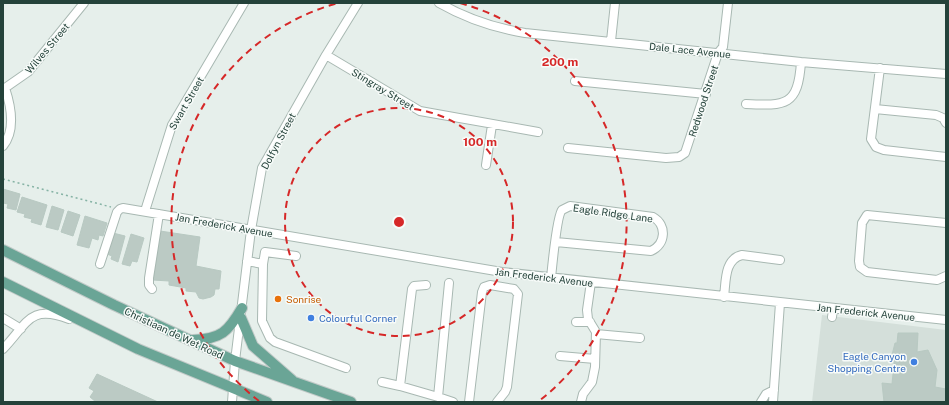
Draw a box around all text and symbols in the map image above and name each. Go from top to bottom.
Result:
street label: Wilves Street [22,20,72,76]
street label: Dale Lace Avenue [648,40,732,60]
text: 200 m [542,55,578,69]
street label: Redwood Street [686,63,720,138]
street label: Stingray Street [349,66,417,112]
street label: Swart Street [166,74,206,132]
street label: Dolfyn Street [258,111,298,171]
text: 100 m [463,135,497,149]
street label: Eagle Ridge Lane [572,201,654,225]
street label: Jan Frederick Avenue [174,211,274,240]
centre of rings [392,215,406,229]
street label: Jan Frederick Avenue [494,265,594,289]
place label: Sonrise [286,293,322,305]
marker: Sonrise [273,294,283,304]
street label: Jan Frederick Avenue [816,301,916,323]
street label: Christiaan de Wet Road [123,305,225,361]
place label: Colourful Corner [319,312,397,324]
marker: Colourful Corner [306,313,316,323]
place label: Eagle Canyon Shopping Centre [828,350,906,374]
marker: Eagle Canyon Shopping Centre [909,357,919,367]

